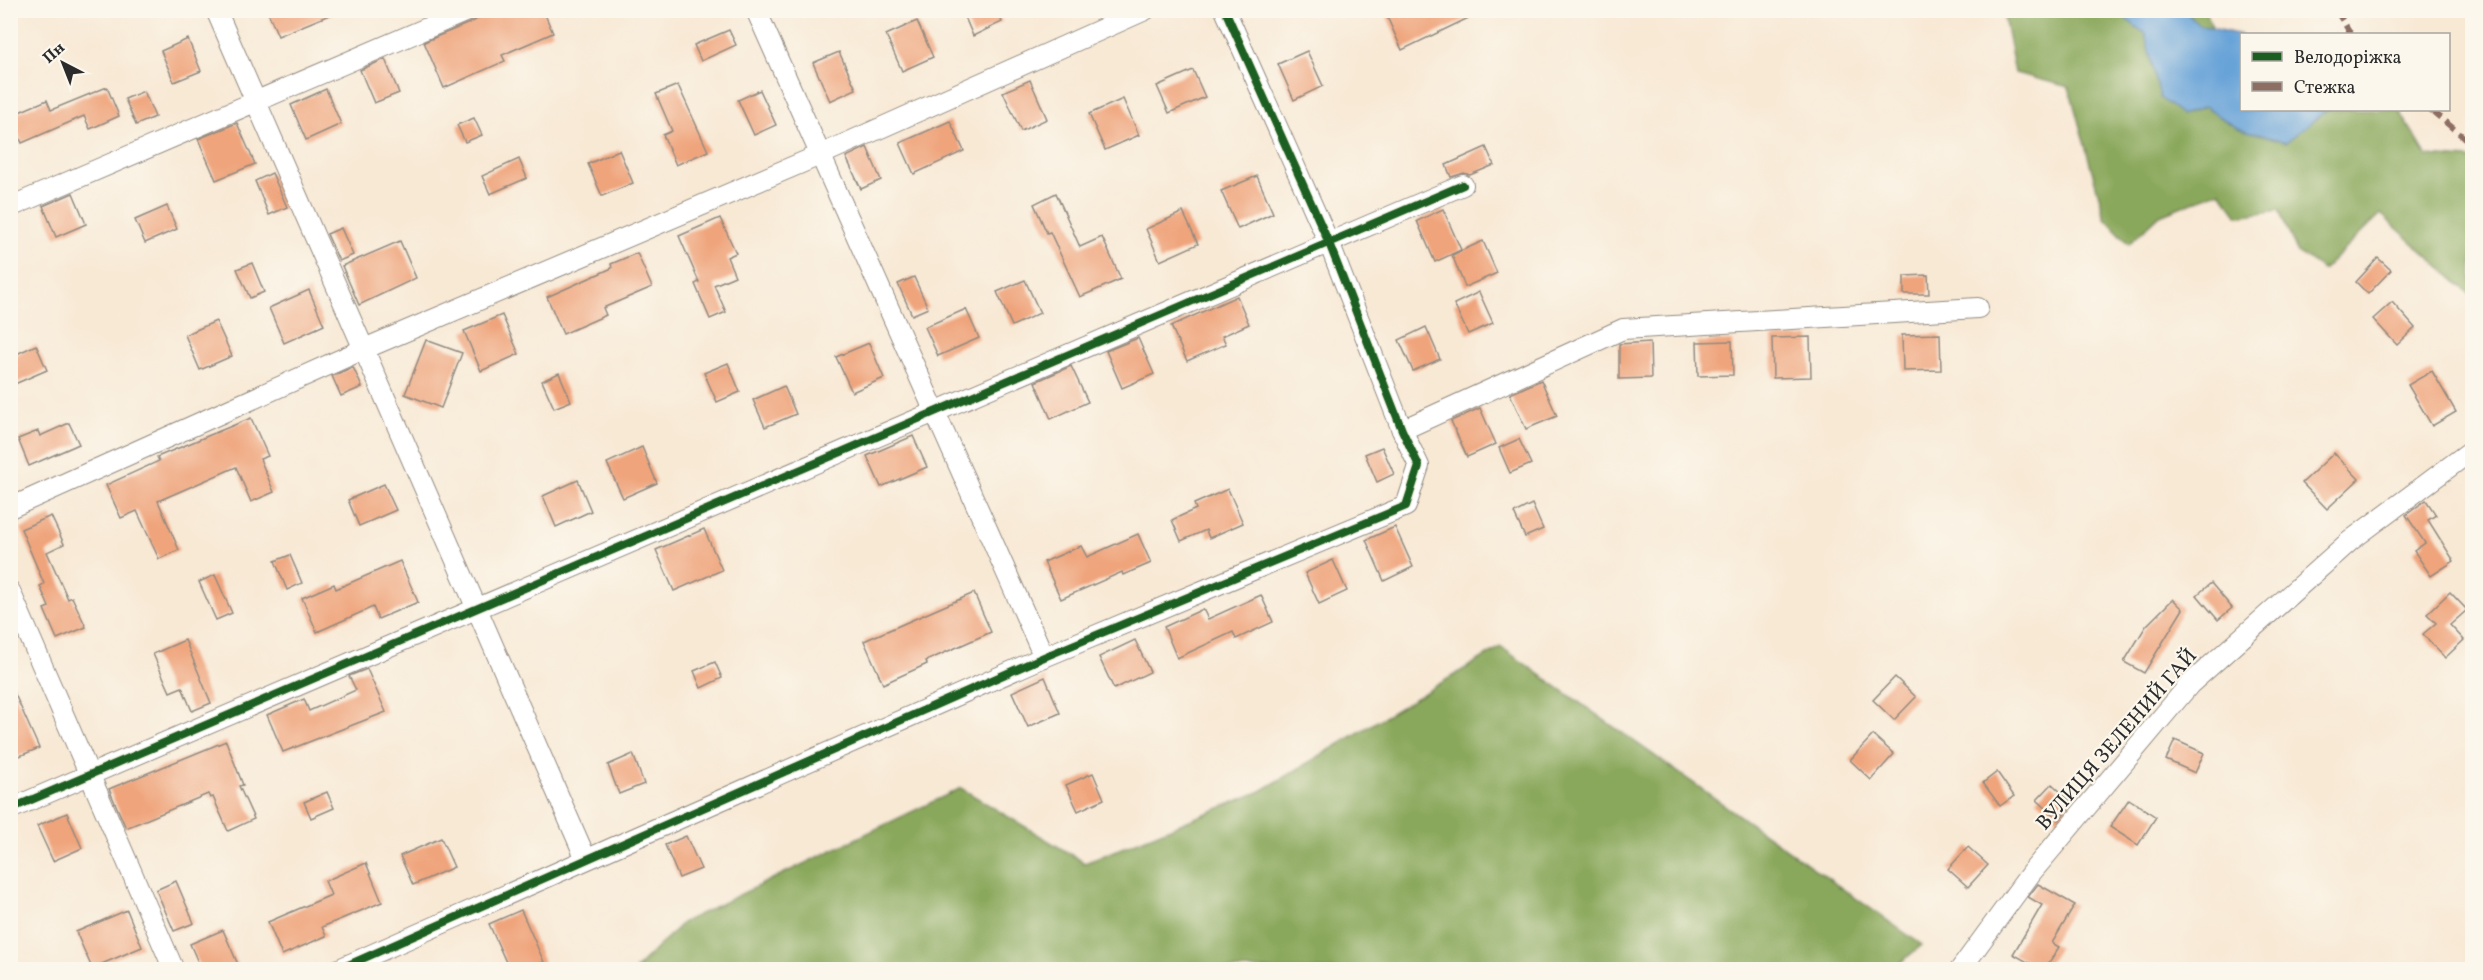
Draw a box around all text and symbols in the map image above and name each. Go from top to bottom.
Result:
north arrow [33,33,93,93]
legend [2240,33,2450,111]
text: Пн [38,38,70,69]
text: Велодоріжка [2294,46,2402,71]
text: Стежка [2294,76,2356,101]
street label: ВУЛИЦЯ ЗЕЛЕНИЙ ГАЙ [2030,643,2204,837]

